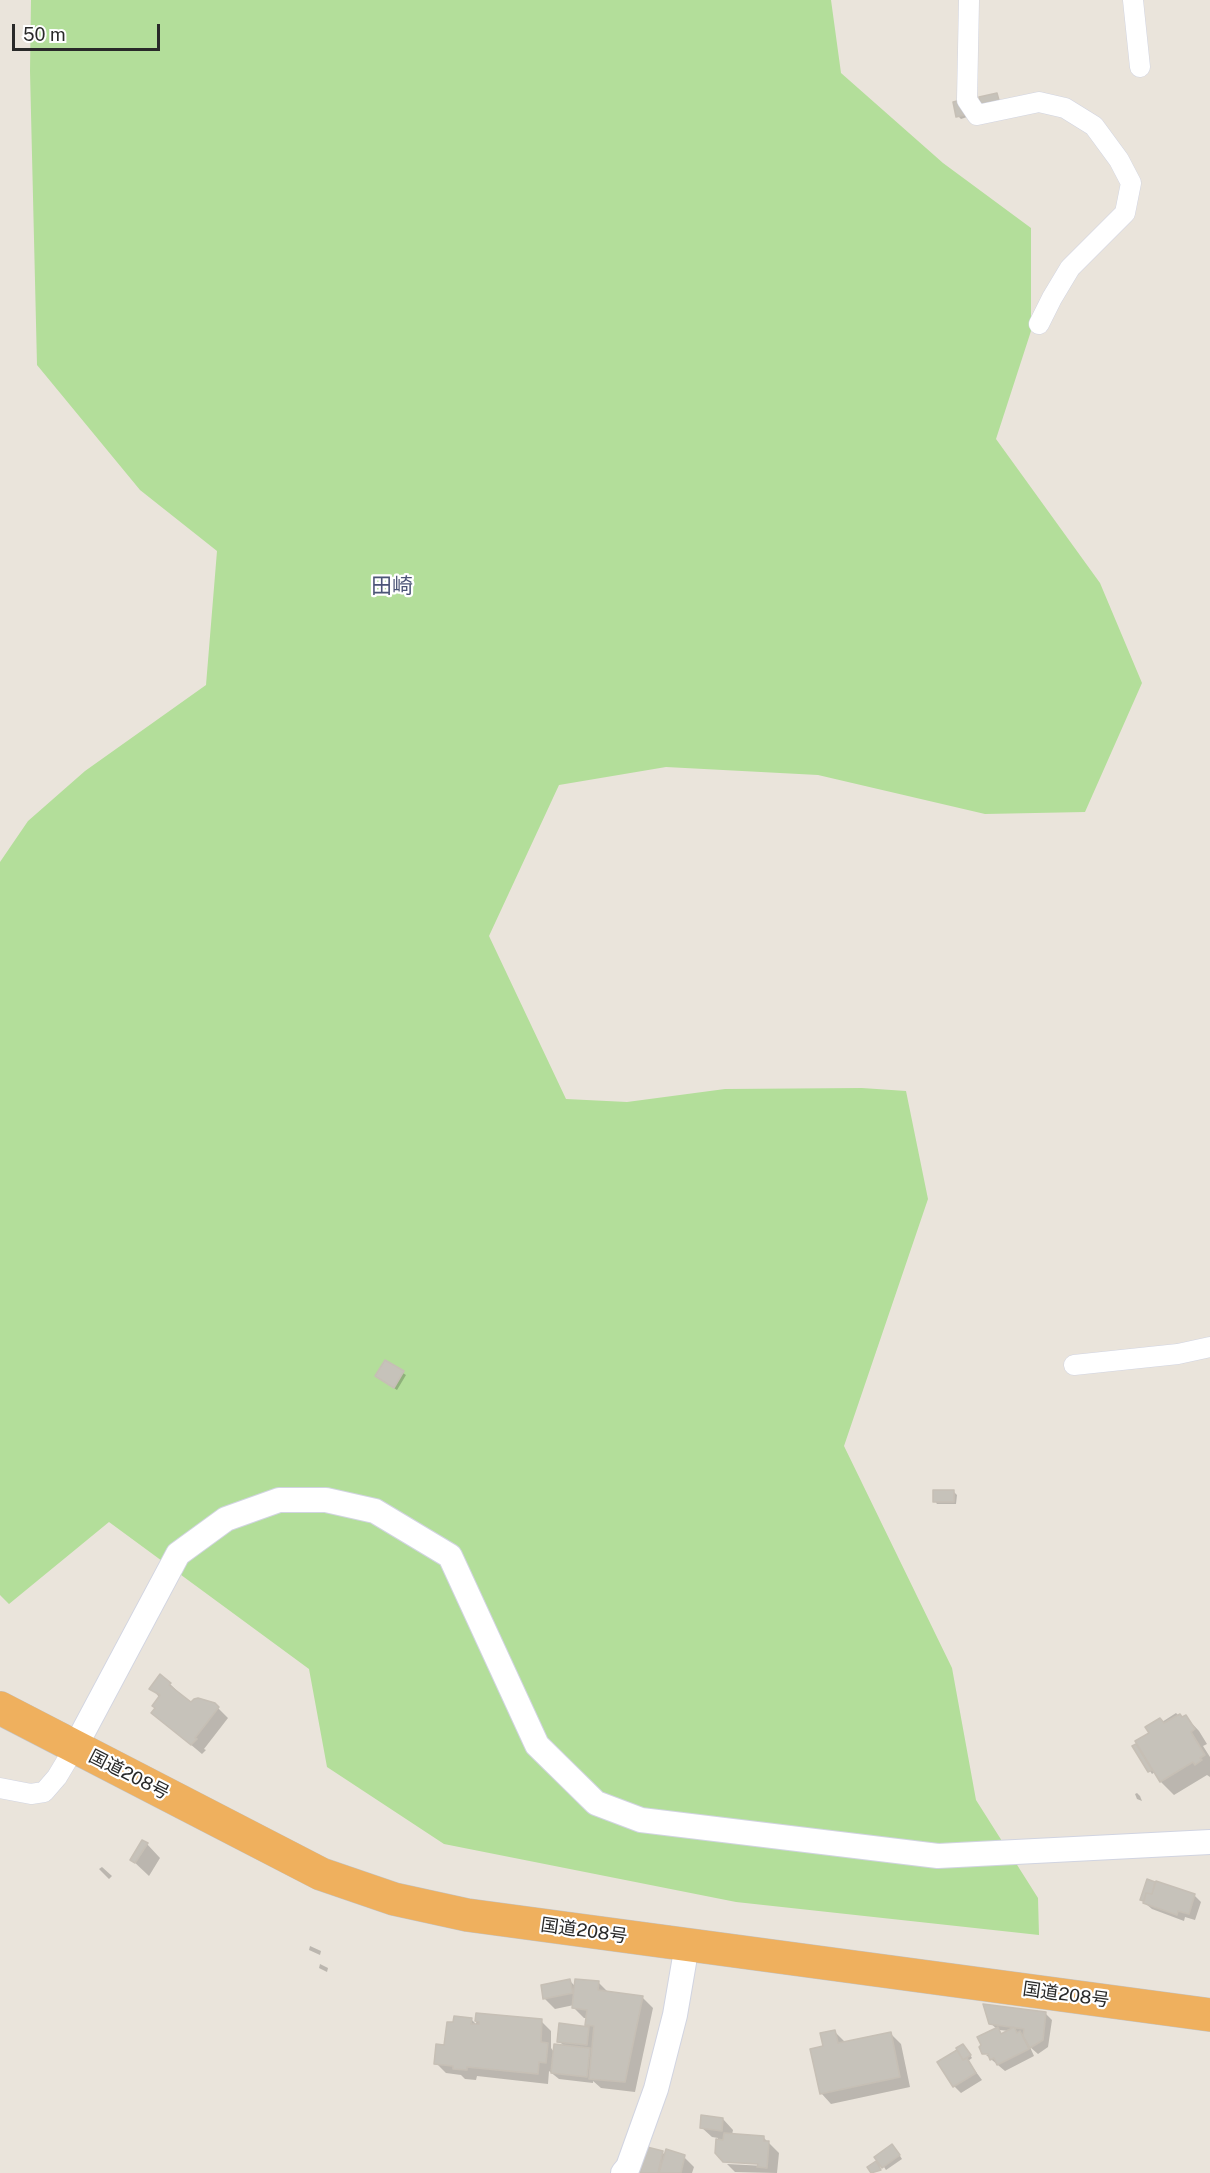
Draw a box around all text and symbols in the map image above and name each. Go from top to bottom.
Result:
scale bar [15,12,164,50]
text: 50 m [23,24,66,45]
district label: 田崎 [371,574,413,600]
street label: 国道208号 [85,1746,173,1804]
street label: 国道208号 [539,1914,629,1948]
street label: 国道208号 [1021,1978,1111,2012]

